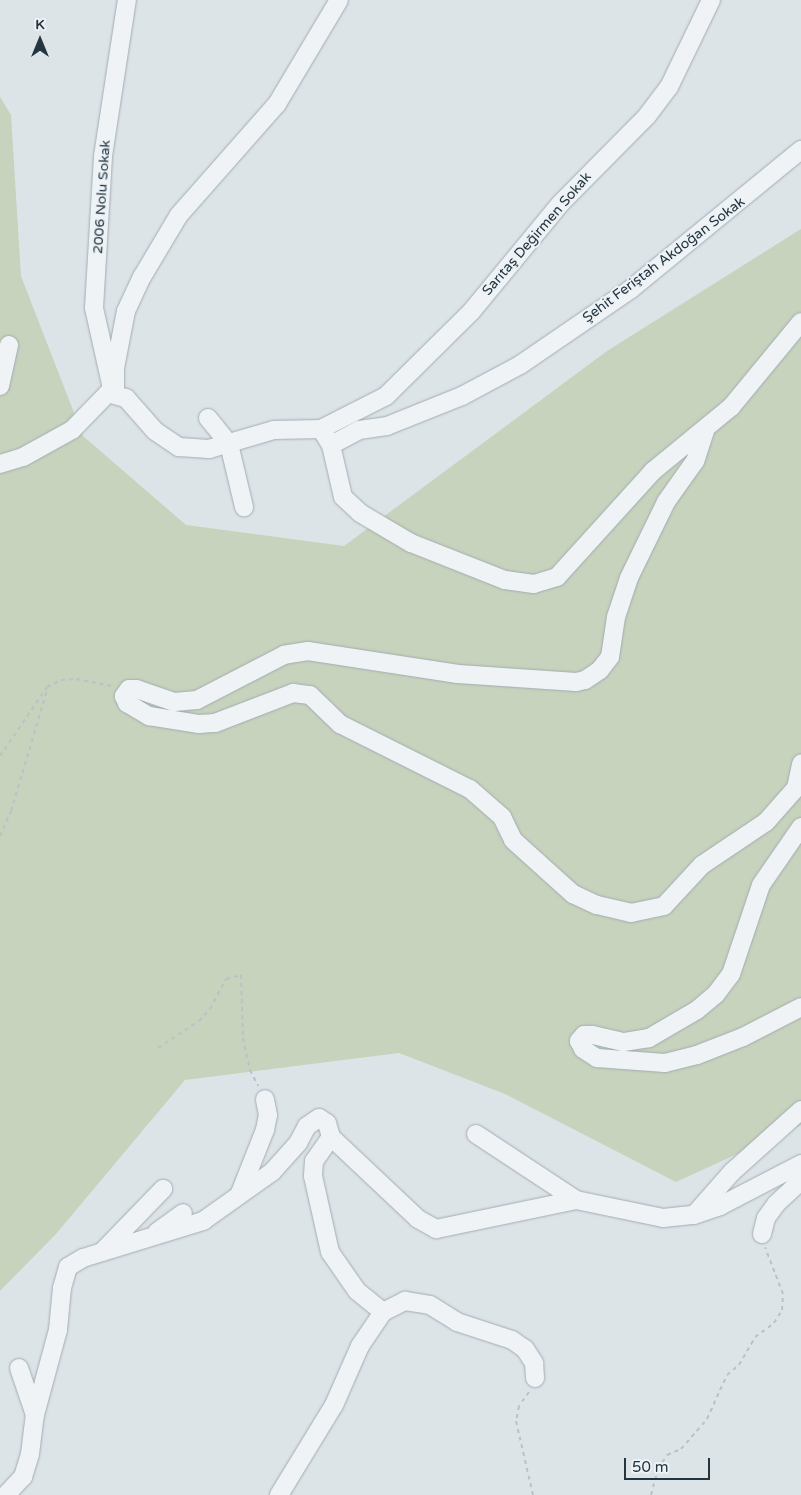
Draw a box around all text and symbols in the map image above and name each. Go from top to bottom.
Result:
north arrow [15,15,65,65]
text: K [35,16,45,33]
street label: 2006 Nolu Sokak [90,139,114,255]
street label: Sarıtaş Değirmen Sokak [479,169,595,299]
street label: Şehit Feriştah Akdoğan Sokak [580,194,748,326]
scale bar [626,1448,712,1480]
text: 50 m [632,1458,669,1476]

